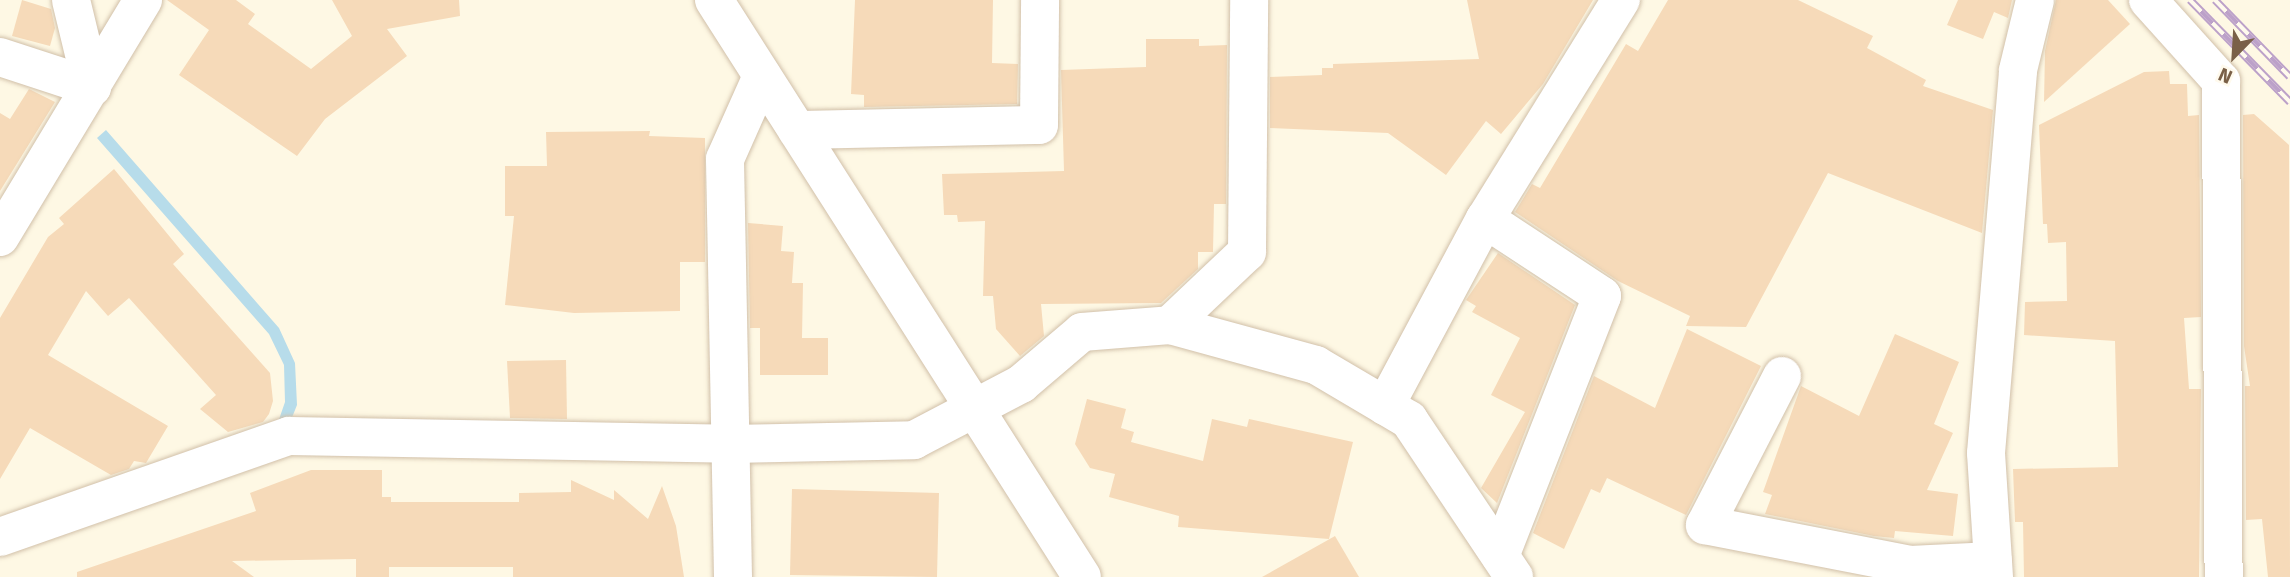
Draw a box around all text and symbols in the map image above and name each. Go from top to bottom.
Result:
north arrow [2199,21,2269,91]
text: N [2215,63,2236,89]

